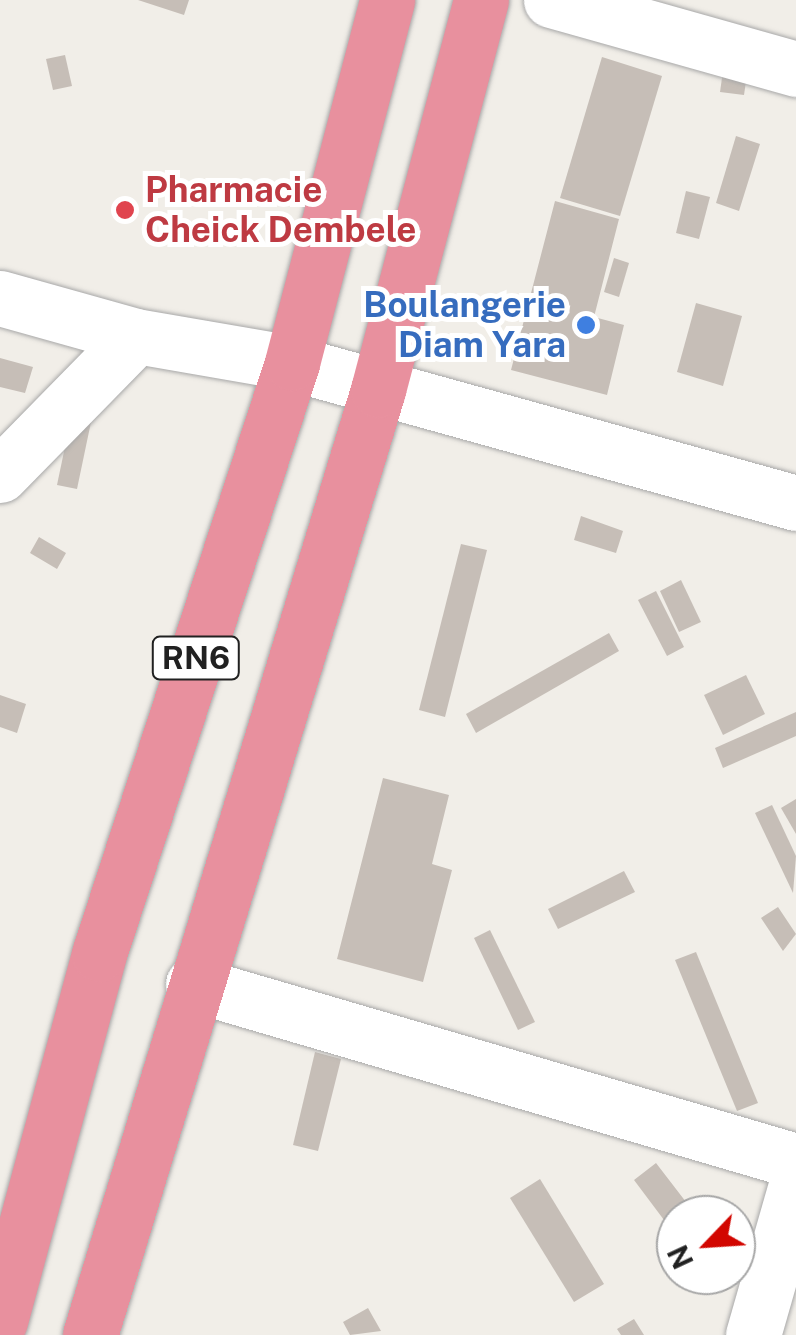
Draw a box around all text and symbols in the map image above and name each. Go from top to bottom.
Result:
place label: Pharmacie Cheick Dembele [145,169,416,251]
marker: Pharmacie Cheick Dembele [114,199,136,221]
place label: Boulangerie Diam Yara [363,284,566,366]
marker: Boulangerie Diam Yara [575,314,597,336]
road number: RN6 [151,631,241,685]
north arrow [656,1195,756,1295]
text: N [661,1240,700,1274]

